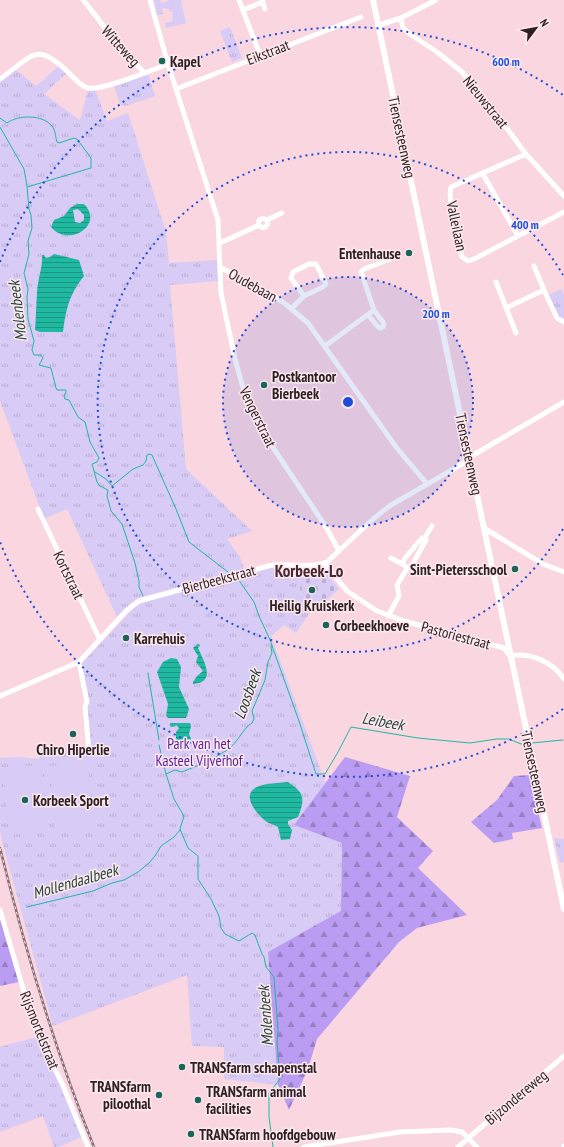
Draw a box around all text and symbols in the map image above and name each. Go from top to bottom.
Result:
north arrow [516,8,556,48]
text: N [537,16,552,29]
street label: Witteweg [98,22,144,70]
street label: Eikstraat [244,35,292,69]
place label: Kapel [170,52,201,71]
text: 600 m [492,54,520,69]
marker: Kapel [157,56,167,66]
street label: Nieuwstraat [459,72,513,132]
street label: Tiensesteenweg [384,94,420,180]
street label: Valleilaan [442,198,472,253]
text: 400 m [511,217,539,232]
place label: Entenhause [339,244,401,263]
marker: Entenhause [404,248,414,258]
street label: Oudebaan [225,264,281,306]
water label: Molenbeek [3,278,31,342]
text: 200 m [422,306,450,321]
place label: Postkantoor Bierbeek [272,367,337,403]
marker: Postkantoor Bierbeek [259,380,269,390]
street label: Vengerstraat [235,383,281,450]
centre of rings [341,395,355,409]
street label: Tiensesteenweg [451,411,487,497]
street label: Kortstraat [49,548,89,602]
street label: Bierbeekstraat [180,560,258,598]
district label: Korbeek-Lo [275,560,344,582]
place label: Sint-Pietersschool [410,560,507,579]
marker: Sint-Pietersschool [510,564,520,574]
marker: Heilig Kruiskerk [307,585,317,595]
place label: Heilig Kruiskerk [270,596,355,615]
place label: Corbeekhoeve [334,616,409,635]
street label: Pastoriestraat [419,617,493,653]
marker: Corbeekhoeve [321,620,331,630]
place label: Karrehuis [134,629,185,648]
marker: Karrehuis [121,633,131,643]
water label: Loosbeek [229,665,266,722]
water label: Leibeek [360,707,407,735]
marker: Chiro Hiperlie [68,729,78,739]
street label: Tiensesteenweg [517,729,553,815]
park label: Park van het Kasteel Vijverhof [155,734,244,770]
place label: Chiro Hiperlie [36,740,110,759]
place label: Korbeek Sport [33,791,109,810]
marker: Korbeek Sport [20,795,30,805]
water label: Mollendaalbeek [30,859,122,903]
water label: Molenbeek [253,983,277,1047]
street label: Rijsmortelstraat [16,988,64,1072]
place label: TRANSfarm schapenstal [190,1058,317,1077]
marker: TRANSfarm schapenstal [177,1062,187,1072]
street label: Bijzondereweg [481,1065,551,1129]
place label: TRANSfarm piloothal [90,1077,151,1113]
place label: TRANSfarm animal facilities [206,1082,306,1118]
marker: TRANSfarm piloothal [154,1090,164,1100]
marker: TRANSfarm animal facilities [193,1095,203,1105]
place label: TRANSfarm hoofdgebouw [199,1125,337,1144]
marker: TRANSfarm hoofdgebouw [186,1129,196,1139]

